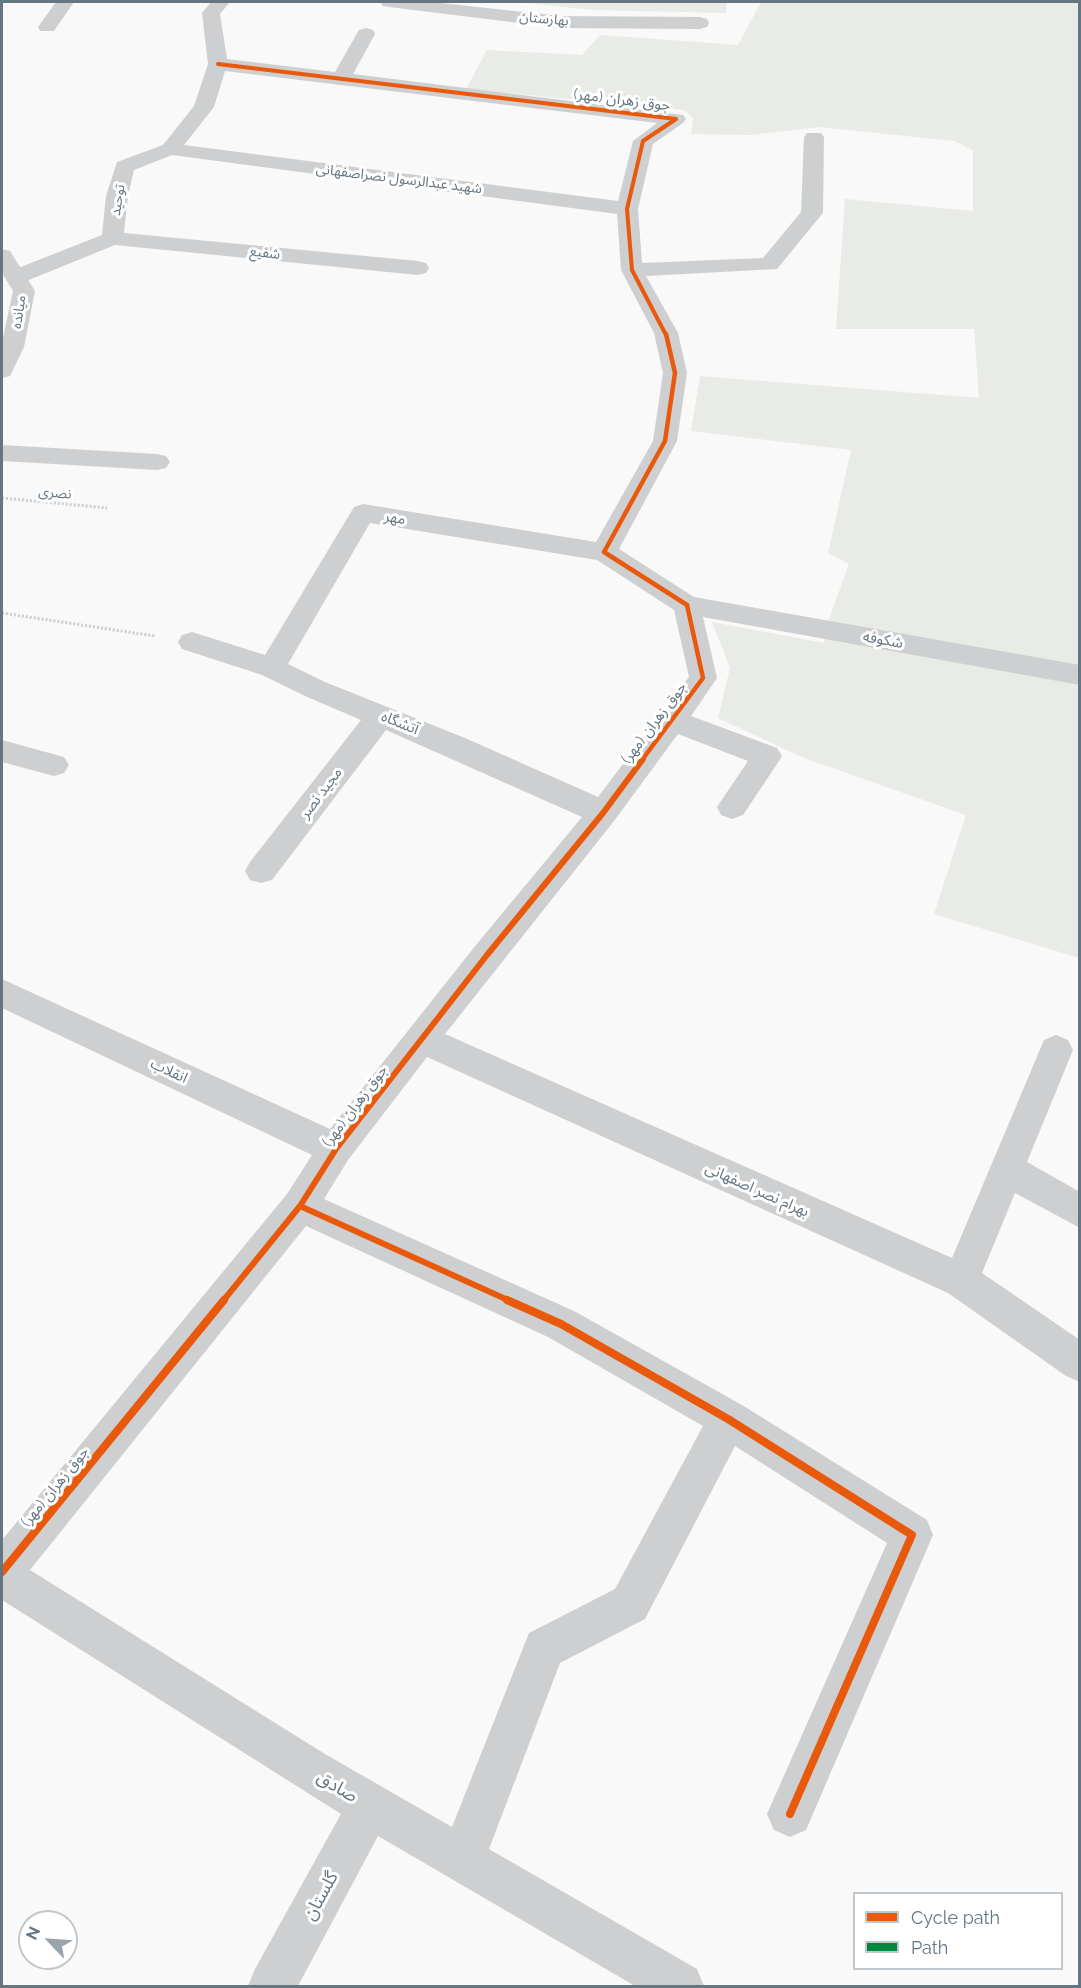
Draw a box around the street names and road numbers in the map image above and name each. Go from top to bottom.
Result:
street label: بهارستان [519,8,569,30]
street label: جوق زهران (مهر) [572,85,672,115]
street label: شهید عبدالرسول نصراصفهانی [315,160,483,198]
street label: توحید [107,183,129,217]
street label: شفیع [249,243,281,263]
street label: میانده [8,294,30,330]
street label: نصری [38,483,72,503]
street label: مهر [383,507,407,529]
street label: شکوفه [862,628,904,652]
street label: جوق زهران (مهر) [617,679,691,767]
street label: آتشگاه [379,707,421,739]
street label: مجید نصر [296,764,346,822]
street label: انقلاب [148,1055,190,1087]
street label: جوق زهران (مهر) [318,1062,392,1150]
street label: بهرام نصر اصفهانی [702,1159,812,1221]
street label: جوق زهران (مهر) [17,1443,93,1531]
street label: صادق [313,1767,361,1807]
street label: گلستان [299,1868,343,1924]

